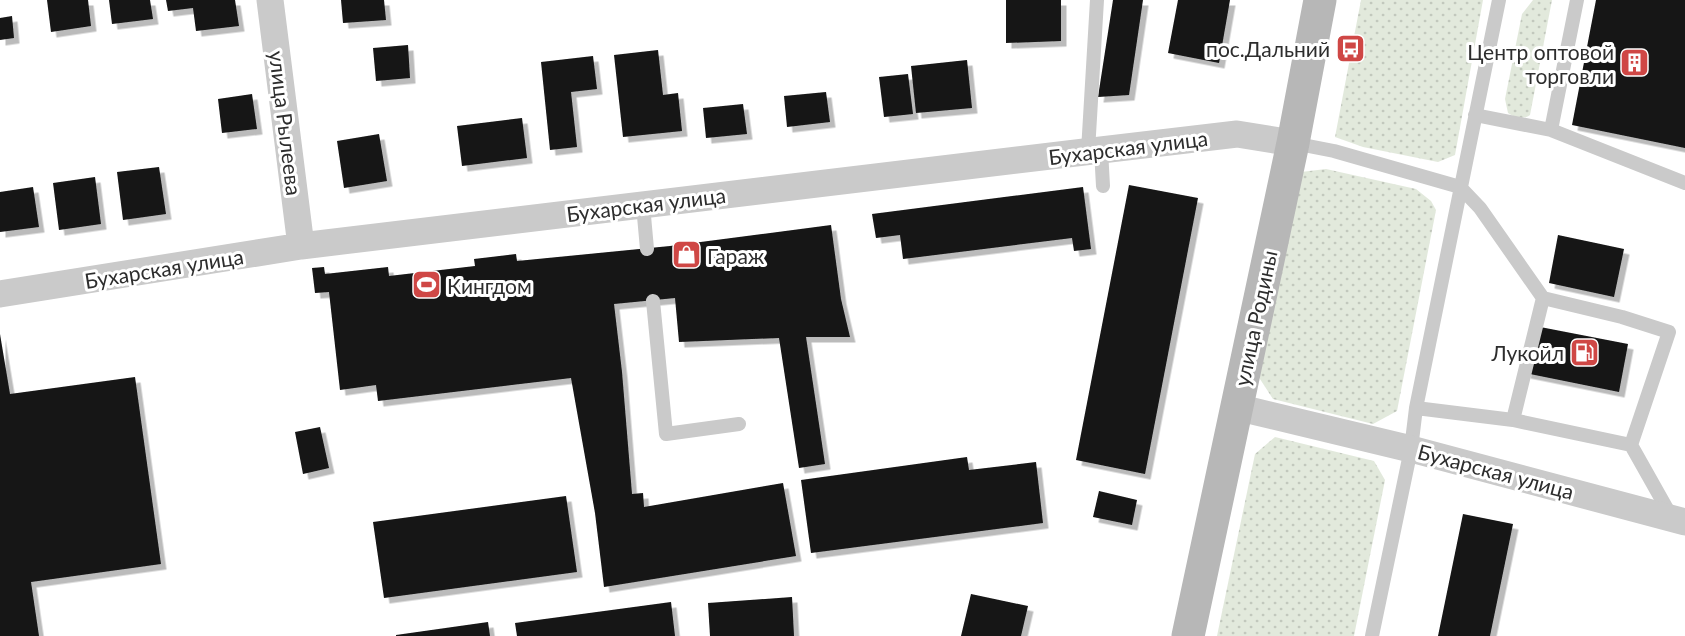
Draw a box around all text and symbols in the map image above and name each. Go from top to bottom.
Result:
bus stop icon: пос.Дальний [1335,32,1367,64]
place label: пос.Дальний [1206,36,1330,61]
place label: Центр оптовой торговли [1467,39,1614,88]
building icon: Центр оптовой торговли [1619,47,1651,79]
street label: улица Рылеева [265,49,307,197]
street label: Бухарская улица [1047,125,1209,169]
street label: Бухарская улица [565,182,727,226]
shop icon: Гараж [670,239,702,271]
street label: Бухарская улица [83,243,245,293]
place label: Гараж [707,243,765,268]
street label: улица Родины [1228,248,1282,388]
sports icon: Кингдом [410,269,442,301]
place label: Кингдом [447,273,532,298]
fuel station icon: Лукойл [1569,336,1601,368]
place label: Лукойл [1490,340,1564,365]
street label: Бухарская улица [1415,438,1577,504]

